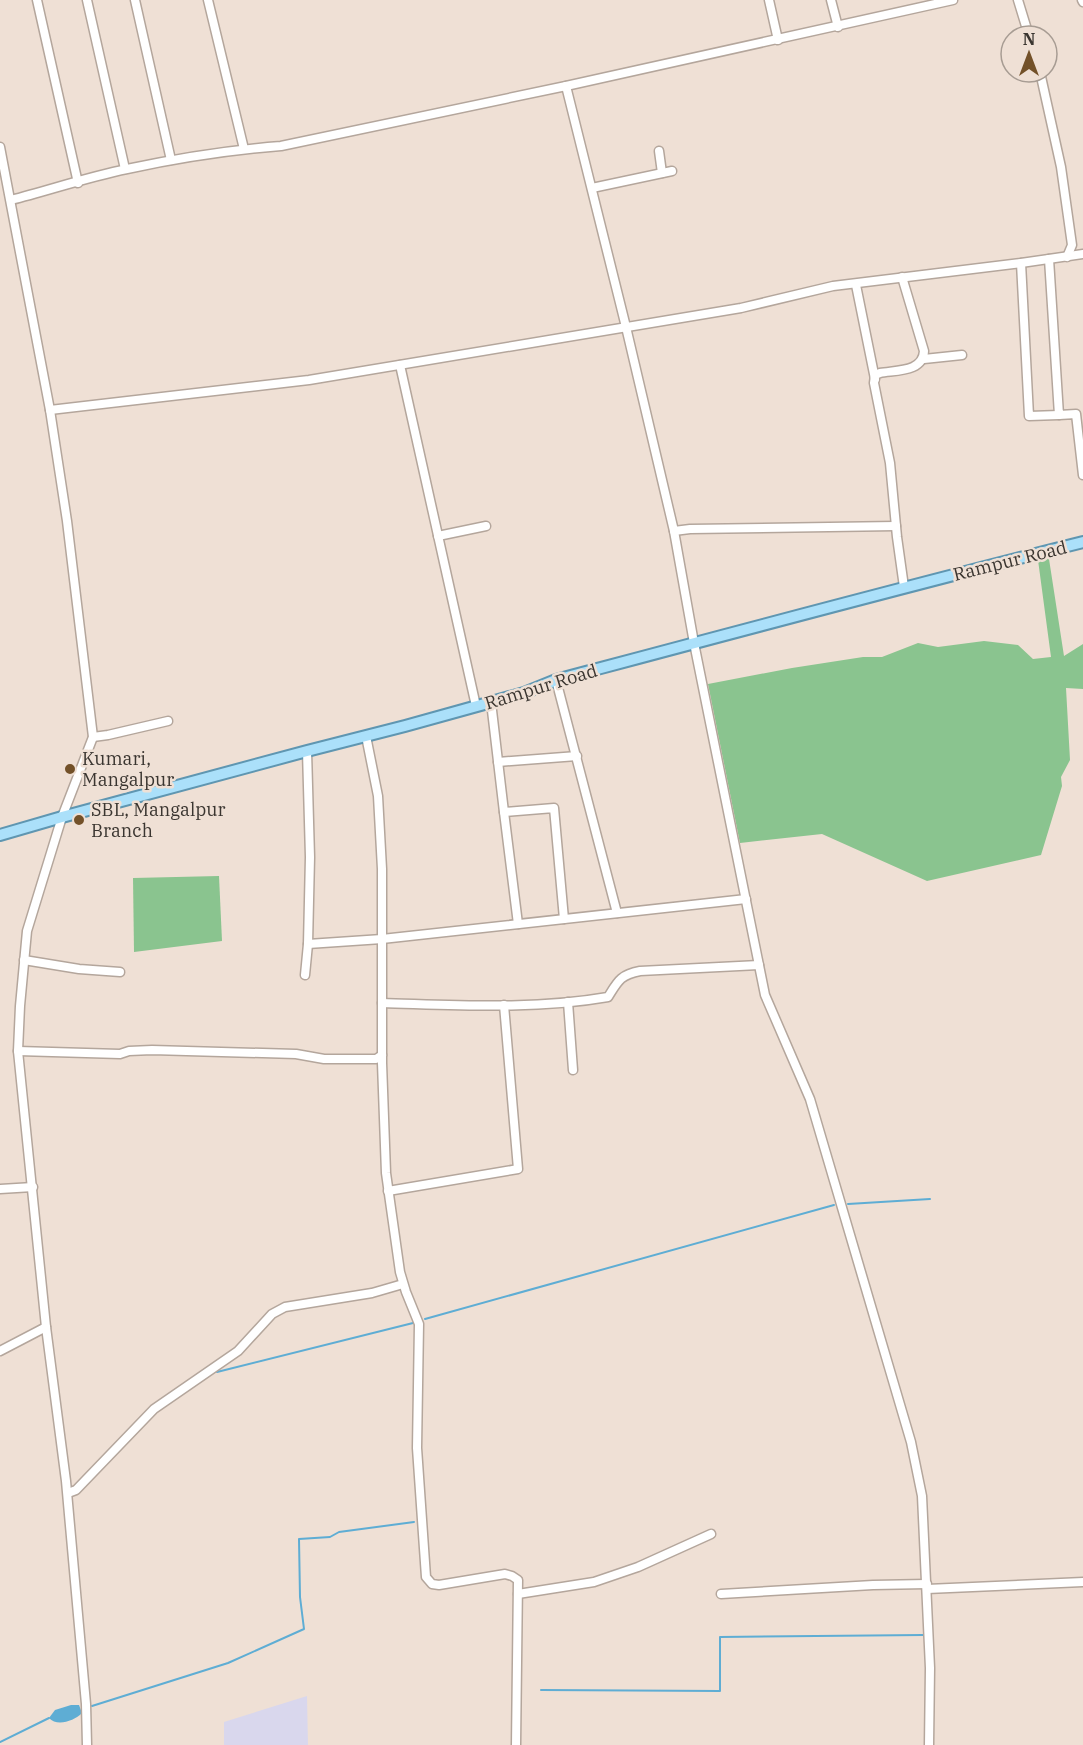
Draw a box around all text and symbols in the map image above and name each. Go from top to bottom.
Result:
north arrow [999,24,1059,84]
text: N [1023,29,1035,49]
street label: Rampur Road [951,535,1069,586]
street label: Rampur Road [482,659,600,715]
place label: Kumari, Mangalpur [82,747,174,791]
marker: Kumari, Mangalpur [63,762,77,776]
place label: SBL, Mangalpur Branch [91,798,226,842]
marker: SBL, Mangalpur Branch [72,813,86,827]

